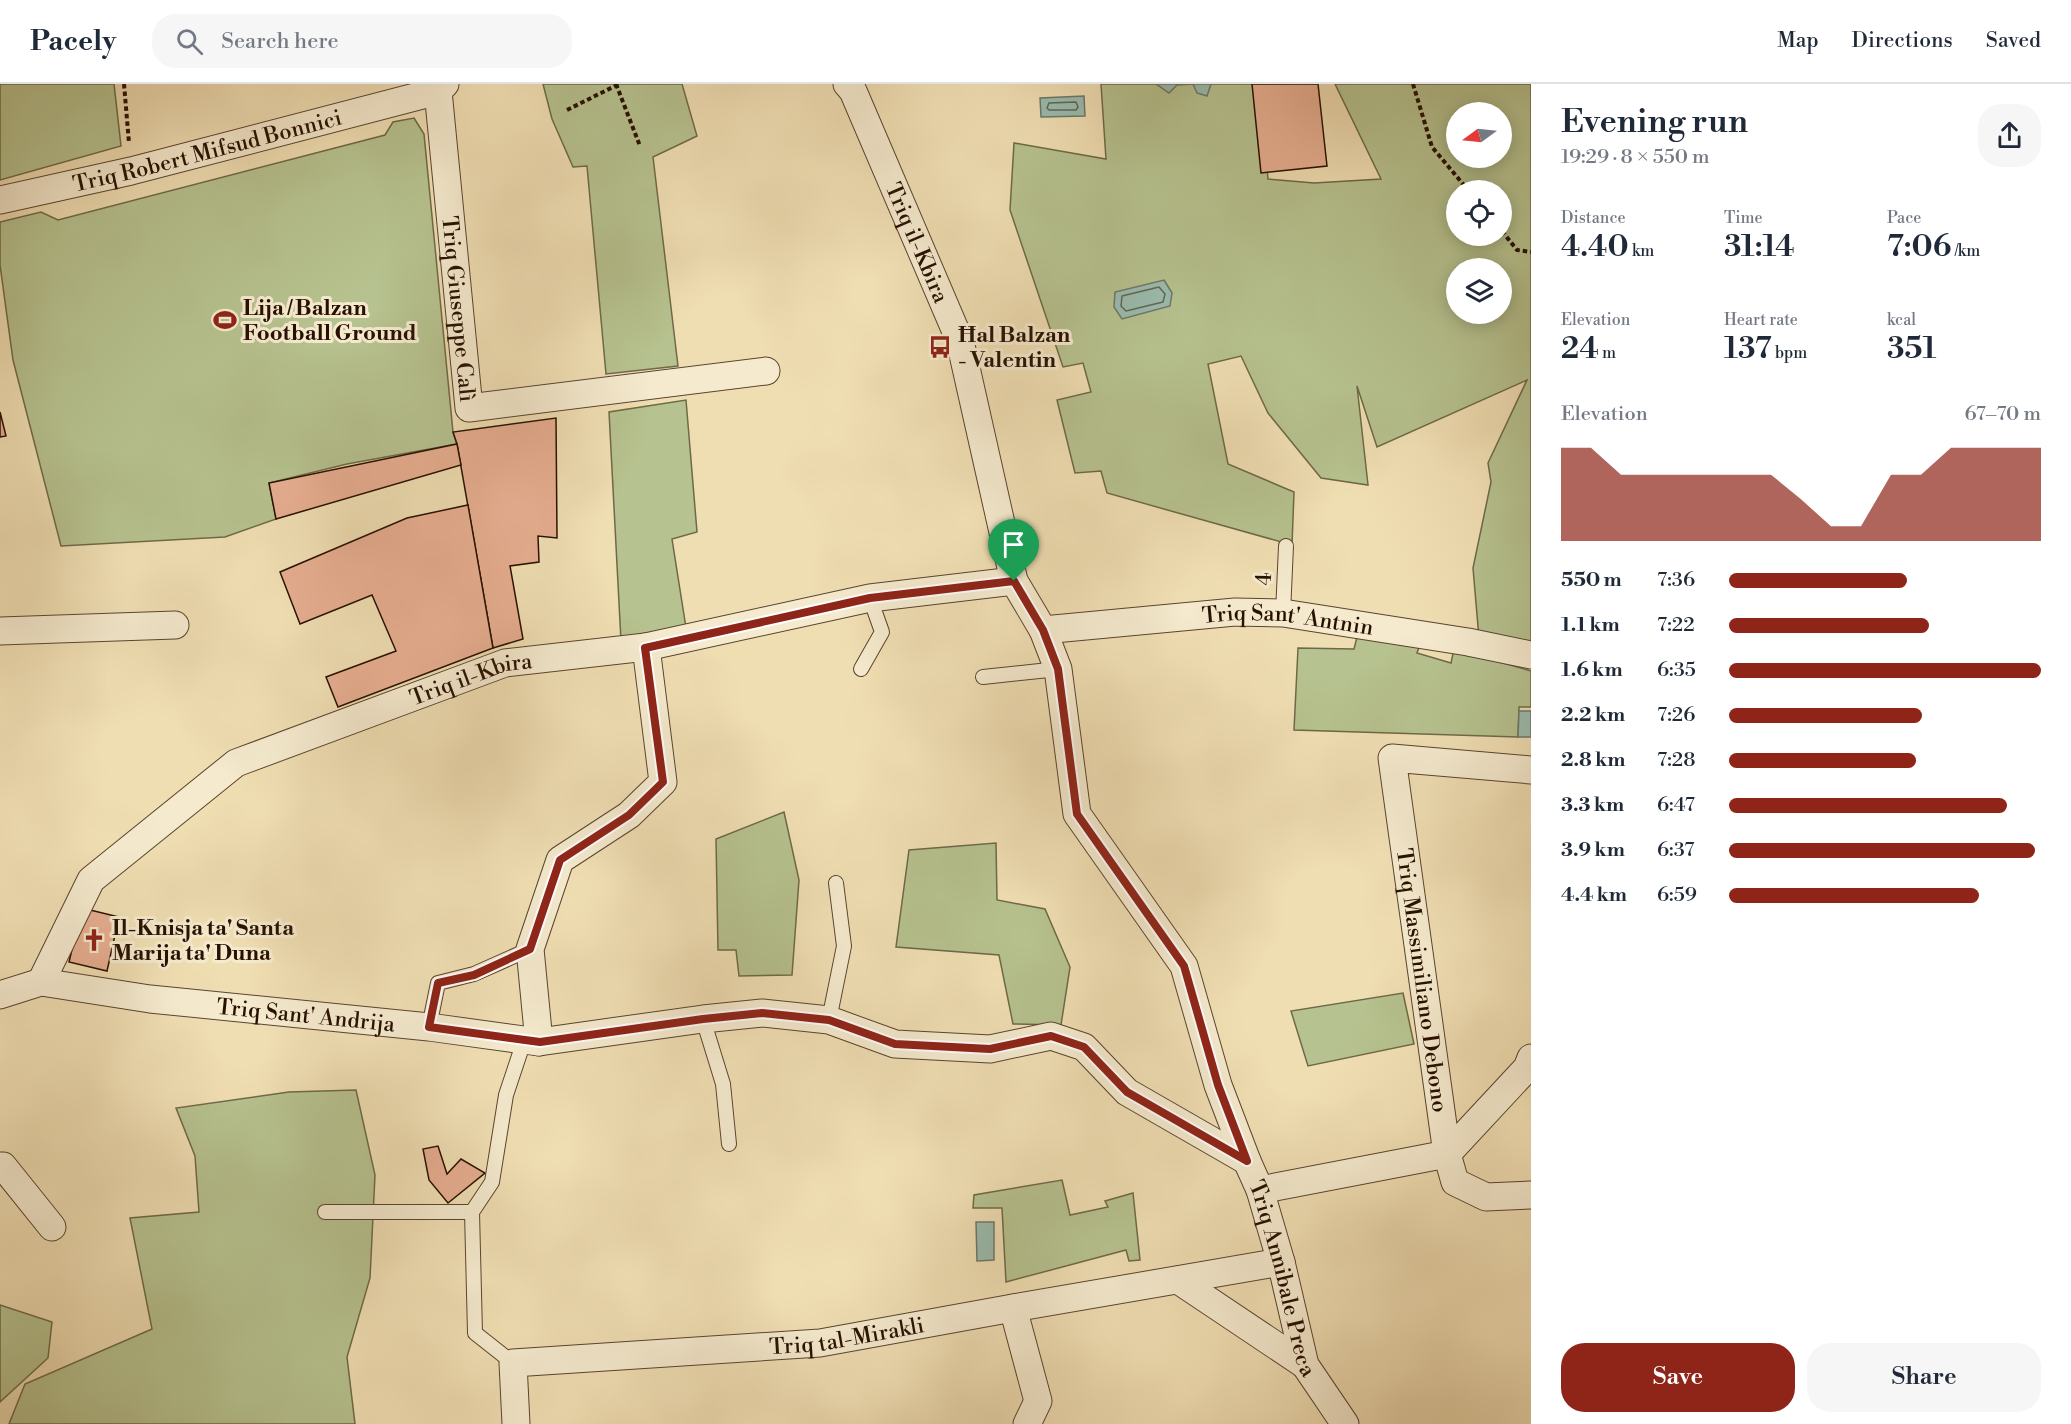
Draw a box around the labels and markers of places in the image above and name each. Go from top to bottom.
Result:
place label: Lija / Balzan Football Ground [243,295,417,347]
sports icon: Lija / Balzan Football Ground [212,307,238,333]
place label: Ħal Balzan - Valentin [958,322,1071,374]
bus stop icon: Ħal Balzan - Valentin [927,334,953,360]
pin [988,519,1039,581]
place label: Il-Knisja ta' Santa Marija ta' Duna [112,915,295,967]
church icon: Il-Knisja ta' Santa Marija ta' Duna [81,927,107,953]

